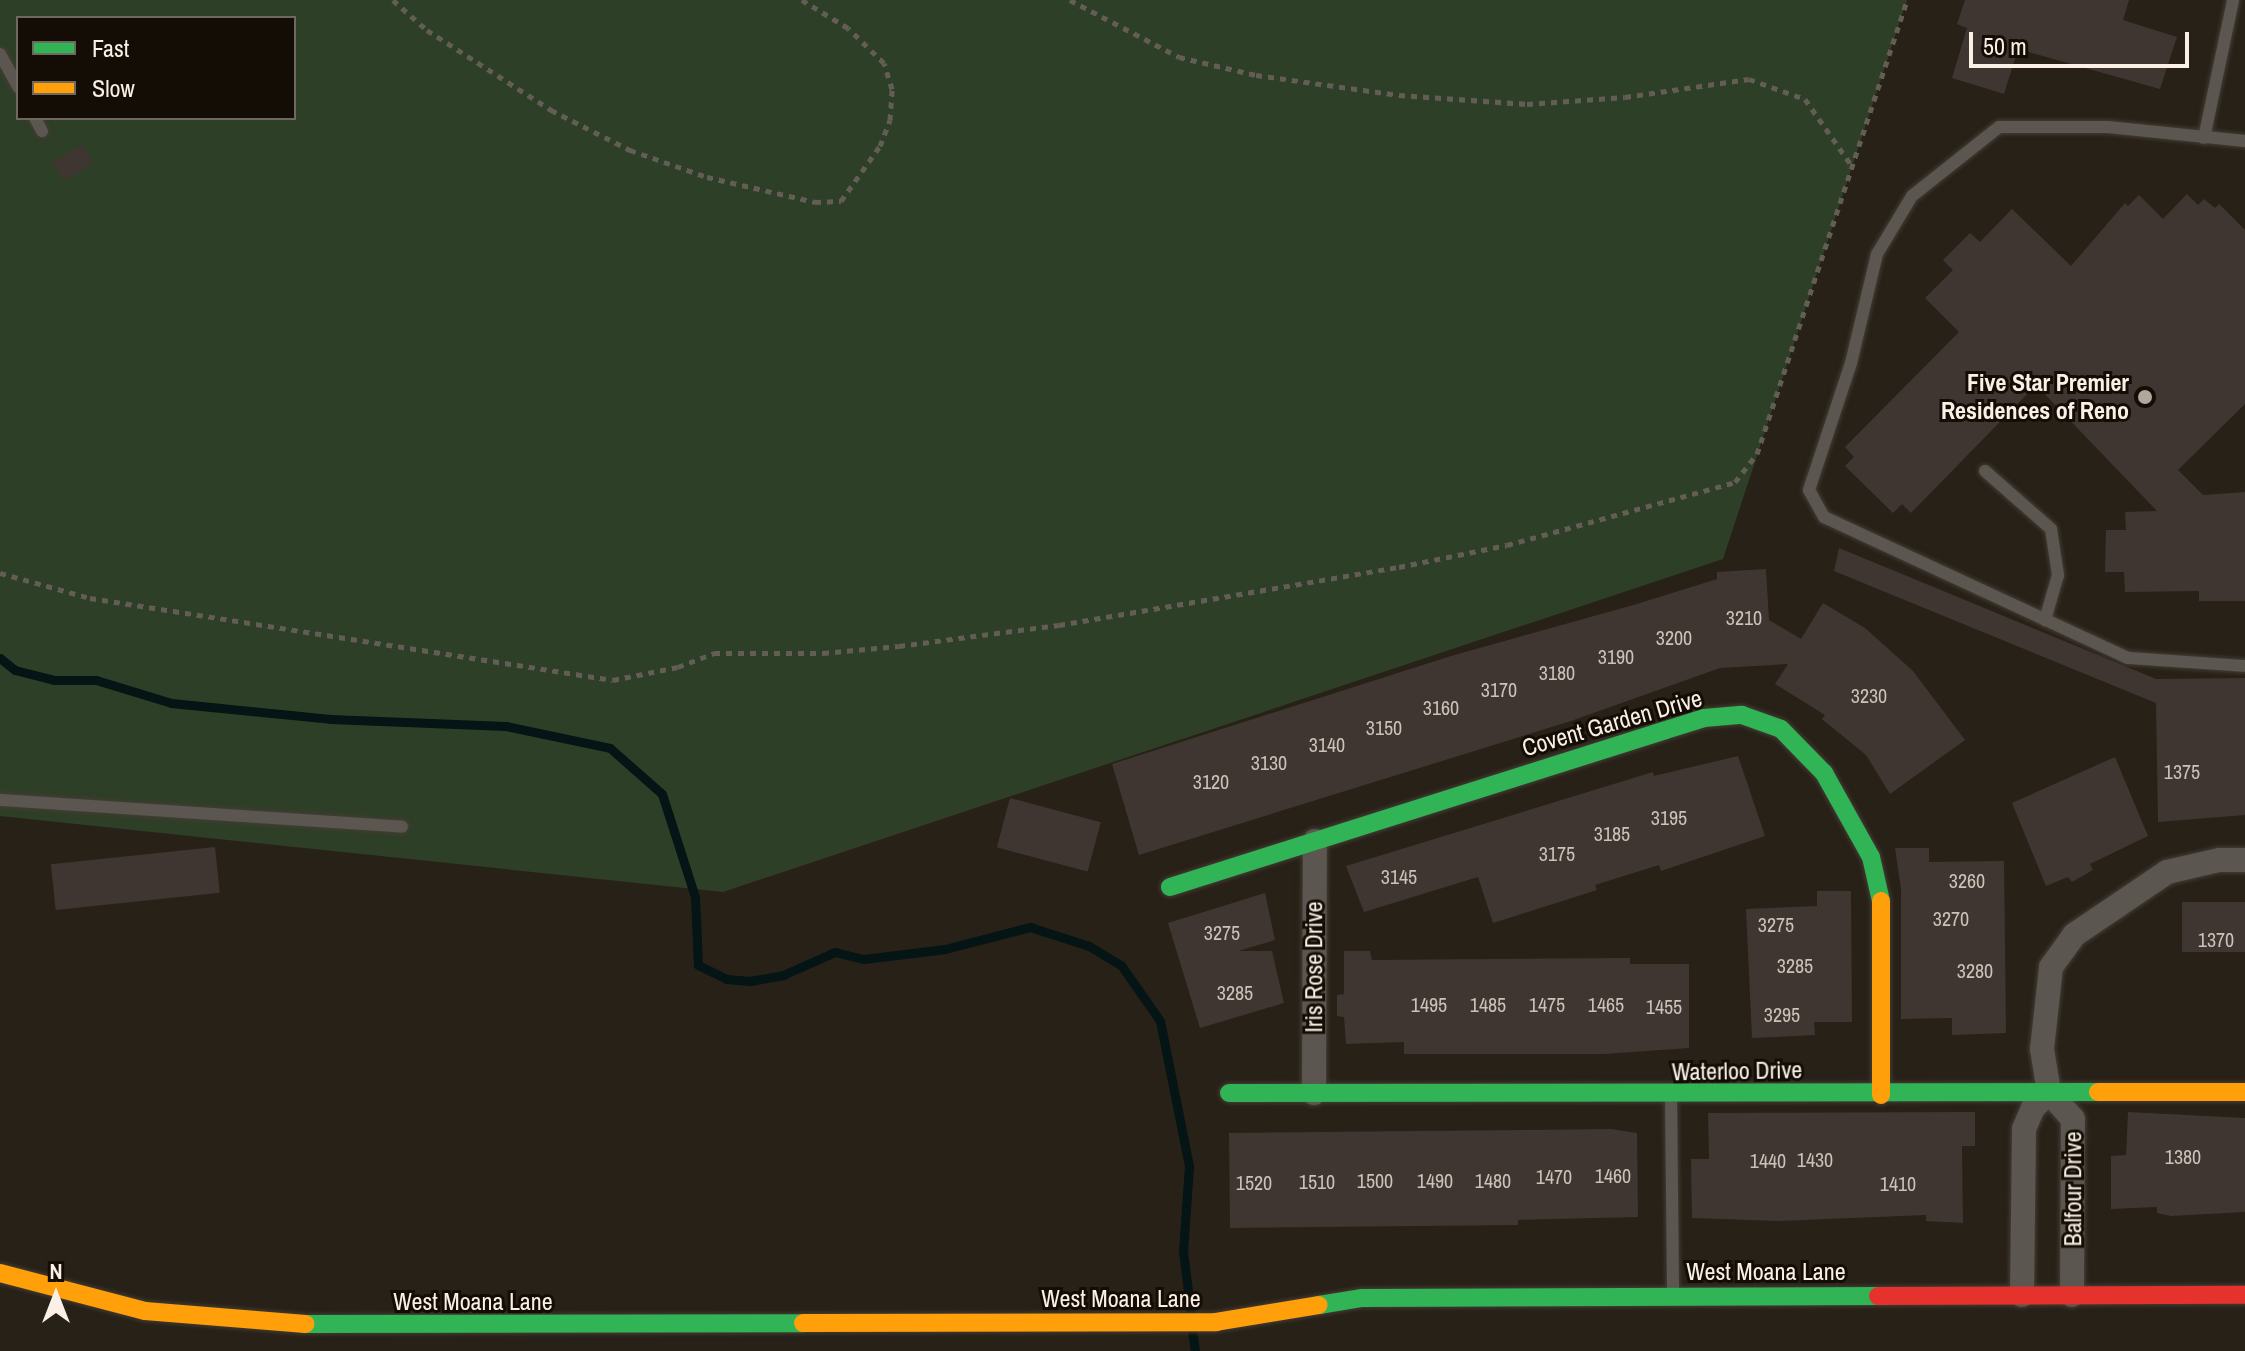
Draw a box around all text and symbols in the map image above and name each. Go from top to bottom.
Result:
legend [16,16,296,120]
scale bar [1973,16,2193,66]
text: 50 m [1983,30,2027,62]
text: Fast [92,32,129,64]
text: Slow [92,72,135,104]
place label: Five Star Premier Residences of Reno [1941,369,2129,425]
marker: Five Star Premier Residences of Reno [2136,388,2154,406]
house number: 3210 [1726,605,1762,629]
house number: 3200 [1656,625,1692,649]
house number: 3190 [1598,644,1634,668]
house number: 3180 [1539,660,1575,684]
house number: 3170 [1481,677,1517,701]
house number: 3230 [1851,683,1887,707]
street label: Covent Garden Drive [1519,684,1705,762]
house number: 3160 [1423,695,1459,719]
house number: 3150 [1366,715,1402,739]
house number: 3140 [1309,732,1345,756]
house number: 3130 [1251,750,1287,774]
house number: 1375 [2164,759,2200,783]
house number: 3120 [1193,769,1229,793]
house number: 3195 [1651,805,1687,829]
house number: 3185 [1594,821,1630,845]
house number: 3175 [1539,841,1575,865]
house number: 3145 [1381,864,1417,888]
house number: 3260 [1949,868,1985,892]
street label: Iris Rose Drive [1300,901,1328,1033]
house number: 3270 [1933,906,1969,930]
house number: 3275 [1758,912,1794,936]
house number: 3275 [1204,920,1240,944]
house number: 1370 [2198,927,2234,951]
house number: 3285 [1777,953,1813,977]
house number: 3280 [1957,958,1993,982]
house number: 3285 [1217,980,1253,1004]
house number: 1495 [1411,992,1447,1016]
house number: 1485 [1470,992,1506,1016]
house number: 1475 [1529,992,1565,1016]
house number: 1465 [1588,992,1624,1016]
house number: 1455 [1646,994,1682,1018]
house number: 3295 [1764,1002,1800,1026]
street label: Waterloo Drive [1672,1055,1802,1087]
street label: Balfour Drive [2059,1132,2087,1246]
house number: 1380 [2165,1144,2201,1168]
house number: 1430 [1797,1147,1833,1171]
house number: 1440 [1750,1148,1786,1172]
house number: 1460 [1595,1163,1631,1187]
house number: 1470 [1536,1164,1572,1188]
house number: 1500 [1357,1168,1393,1192]
house number: 1490 [1417,1168,1453,1192]
house number: 1480 [1475,1168,1511,1192]
house number: 1510 [1299,1169,1335,1193]
house number: 1520 [1236,1170,1272,1194]
house number: 1410 [1880,1171,1916,1195]
north arrow [16,1255,96,1335]
text: N [49,1256,63,1286]
street label: West Moana Lane [1686,1258,1846,1286]
street label: West Moana Lane [1041,1285,1201,1313]
street label: West Moana Lane [393,1288,553,1316]

